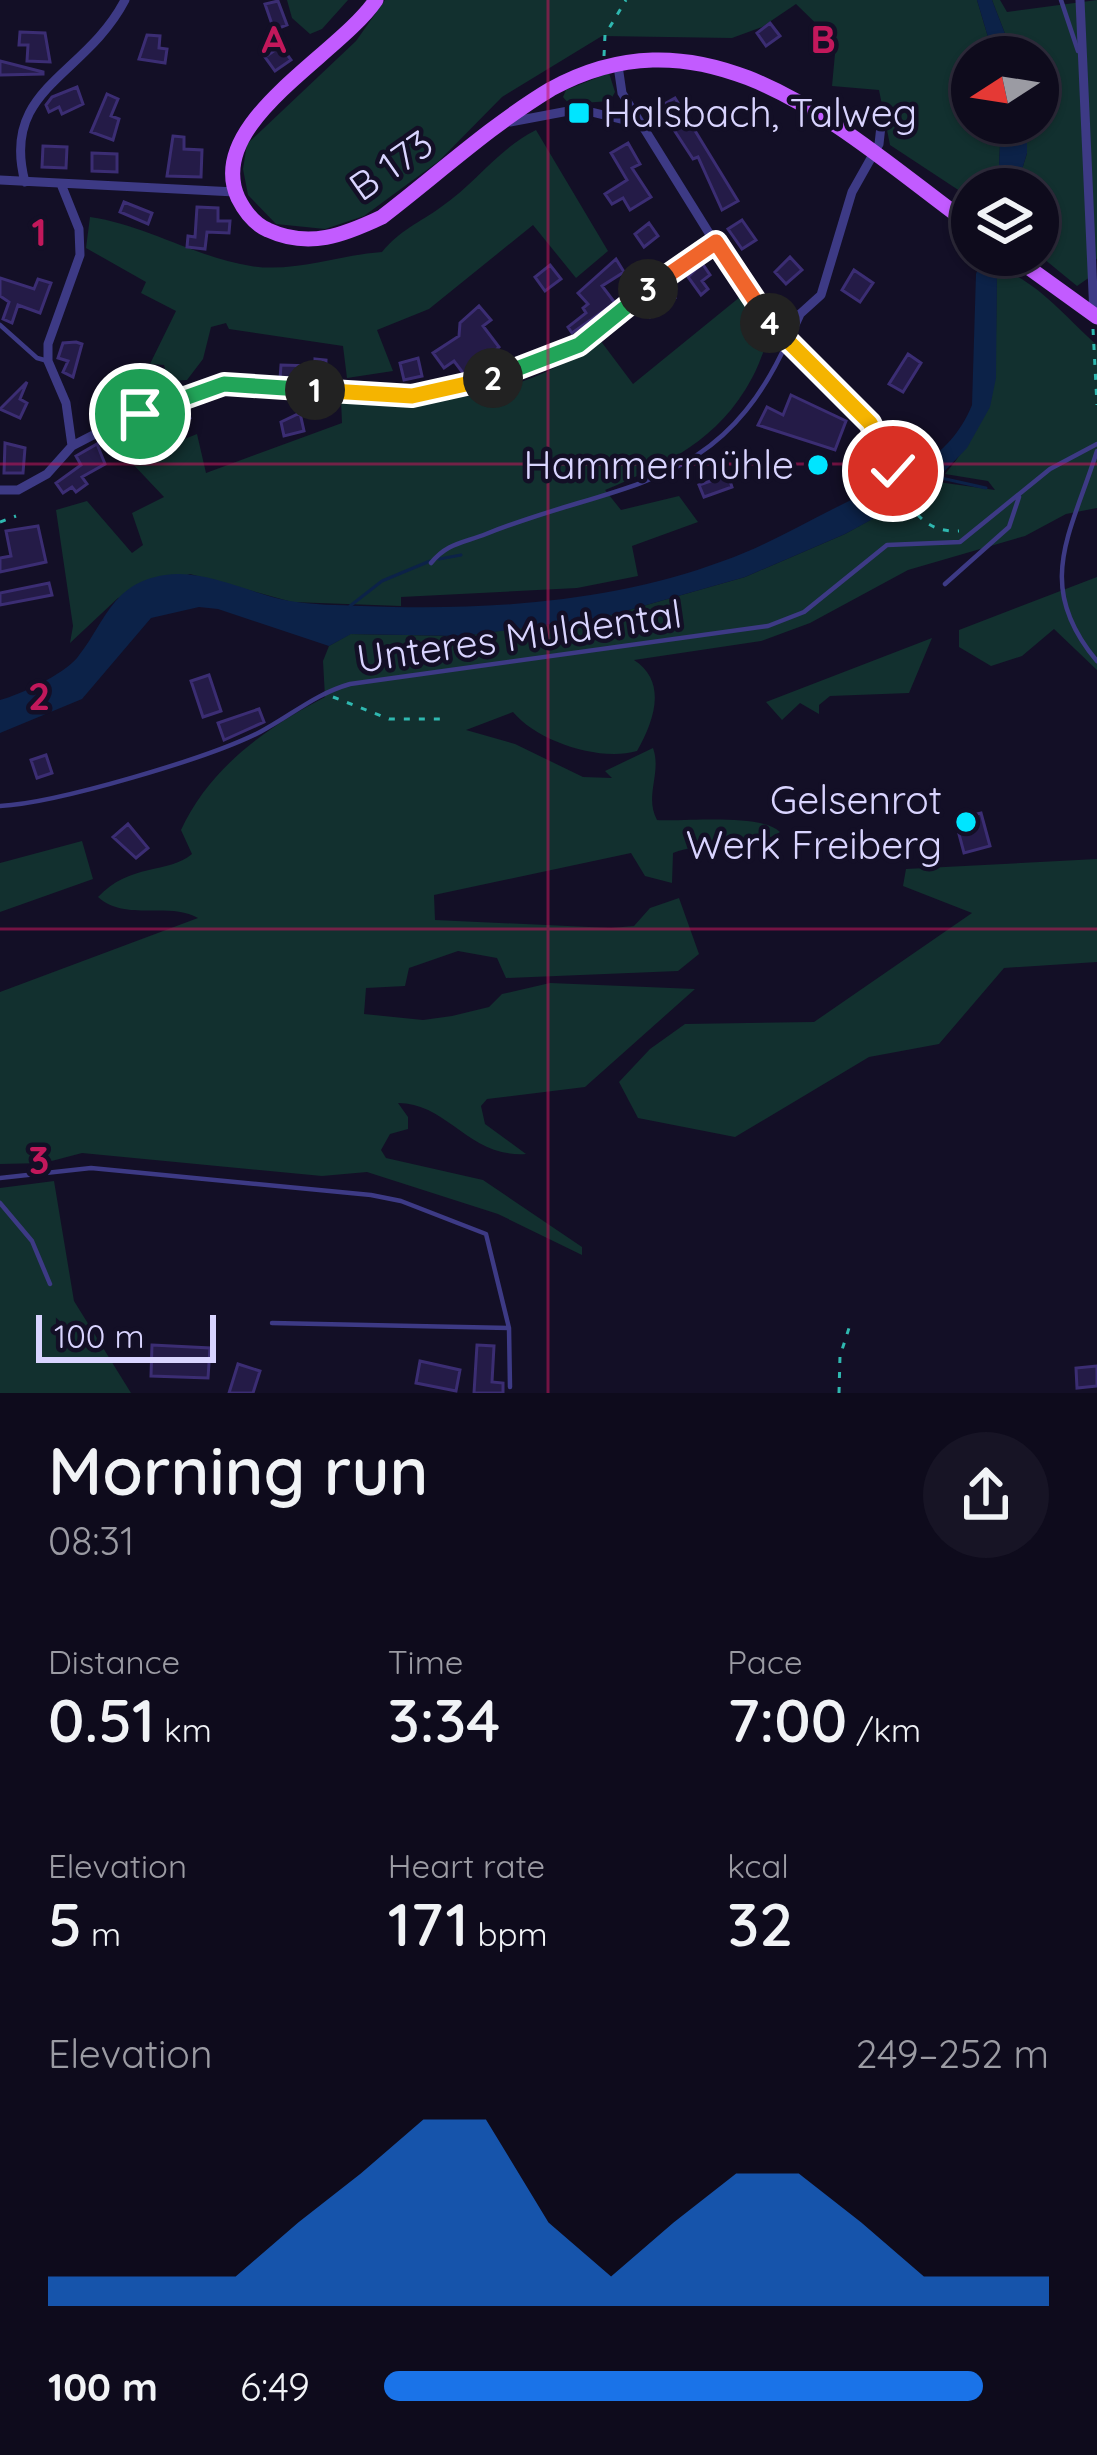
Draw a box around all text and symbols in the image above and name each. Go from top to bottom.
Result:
text: A [262,14,287,63]
text: B [810,14,836,63]
north arrow [951,36,1059,144]
map controls [951,36,1059,276]
place label: Halsbach, Talweg [603,88,917,137]
marker: Halsbach, Talweg [566,100,592,126]
street label: B 173 [339,118,442,211]
button: layers [951,168,1059,276]
text: 1 [31,207,47,256]
pin: 3 [618,259,678,319]
text: 3 [639,268,657,309]
pin: 4 [740,293,800,353]
text: 4 [760,302,780,343]
pin: 2 [463,348,523,408]
text: 2 [484,357,502,398]
pin: 1 [285,360,345,420]
pin [89,363,191,465]
text: 1 [309,369,321,410]
icon: arrive [107,381,173,447]
pin [842,420,944,522]
icon: check [860,438,926,504]
place label: Hammermühle [524,440,794,489]
marker: Hammermühle [805,452,831,478]
street label: Unteres Muldental [353,588,685,683]
text: 2 [28,671,50,720]
place label: Gelsenrot Werk Freiberg [686,775,942,869]
marker: Gelsenrot Werk Freiberg [953,809,979,835]
text: 3 [29,1135,49,1184]
scale bar [36,1309,216,1362]
text: 100 m [54,1315,145,1356]
text: Morning run [48,1429,429,1512]
button: share [923,1432,1049,1558]
text: 08:31 [48,1516,134,1565]
text: Distance [48,1641,180,1682]
text: Time [388,1641,463,1682]
text: Pace [727,1641,803,1682]
text: 0.51 [48,1682,155,1757]
text: 3:34 [388,1682,500,1757]
text: 7:00 [727,1682,847,1757]
text: km [155,1709,212,1750]
text: /km [847,1709,921,1750]
text: Elevation [48,1845,187,1886]
text: Heart rate [388,1845,545,1886]
text: kcal [727,1845,789,1886]
text: 5 [48,1886,82,1961]
text: 171 [388,1886,468,1961]
text: 32 [727,1886,793,1961]
text: m [82,1913,121,1954]
text: bpm [468,1913,548,1954]
text: Elevation [48,2029,212,2078]
text: 249–252 m [856,2029,1049,2078]
text: 100 m [48,2362,158,2411]
text: 6:49 [240,2362,310,2411]

